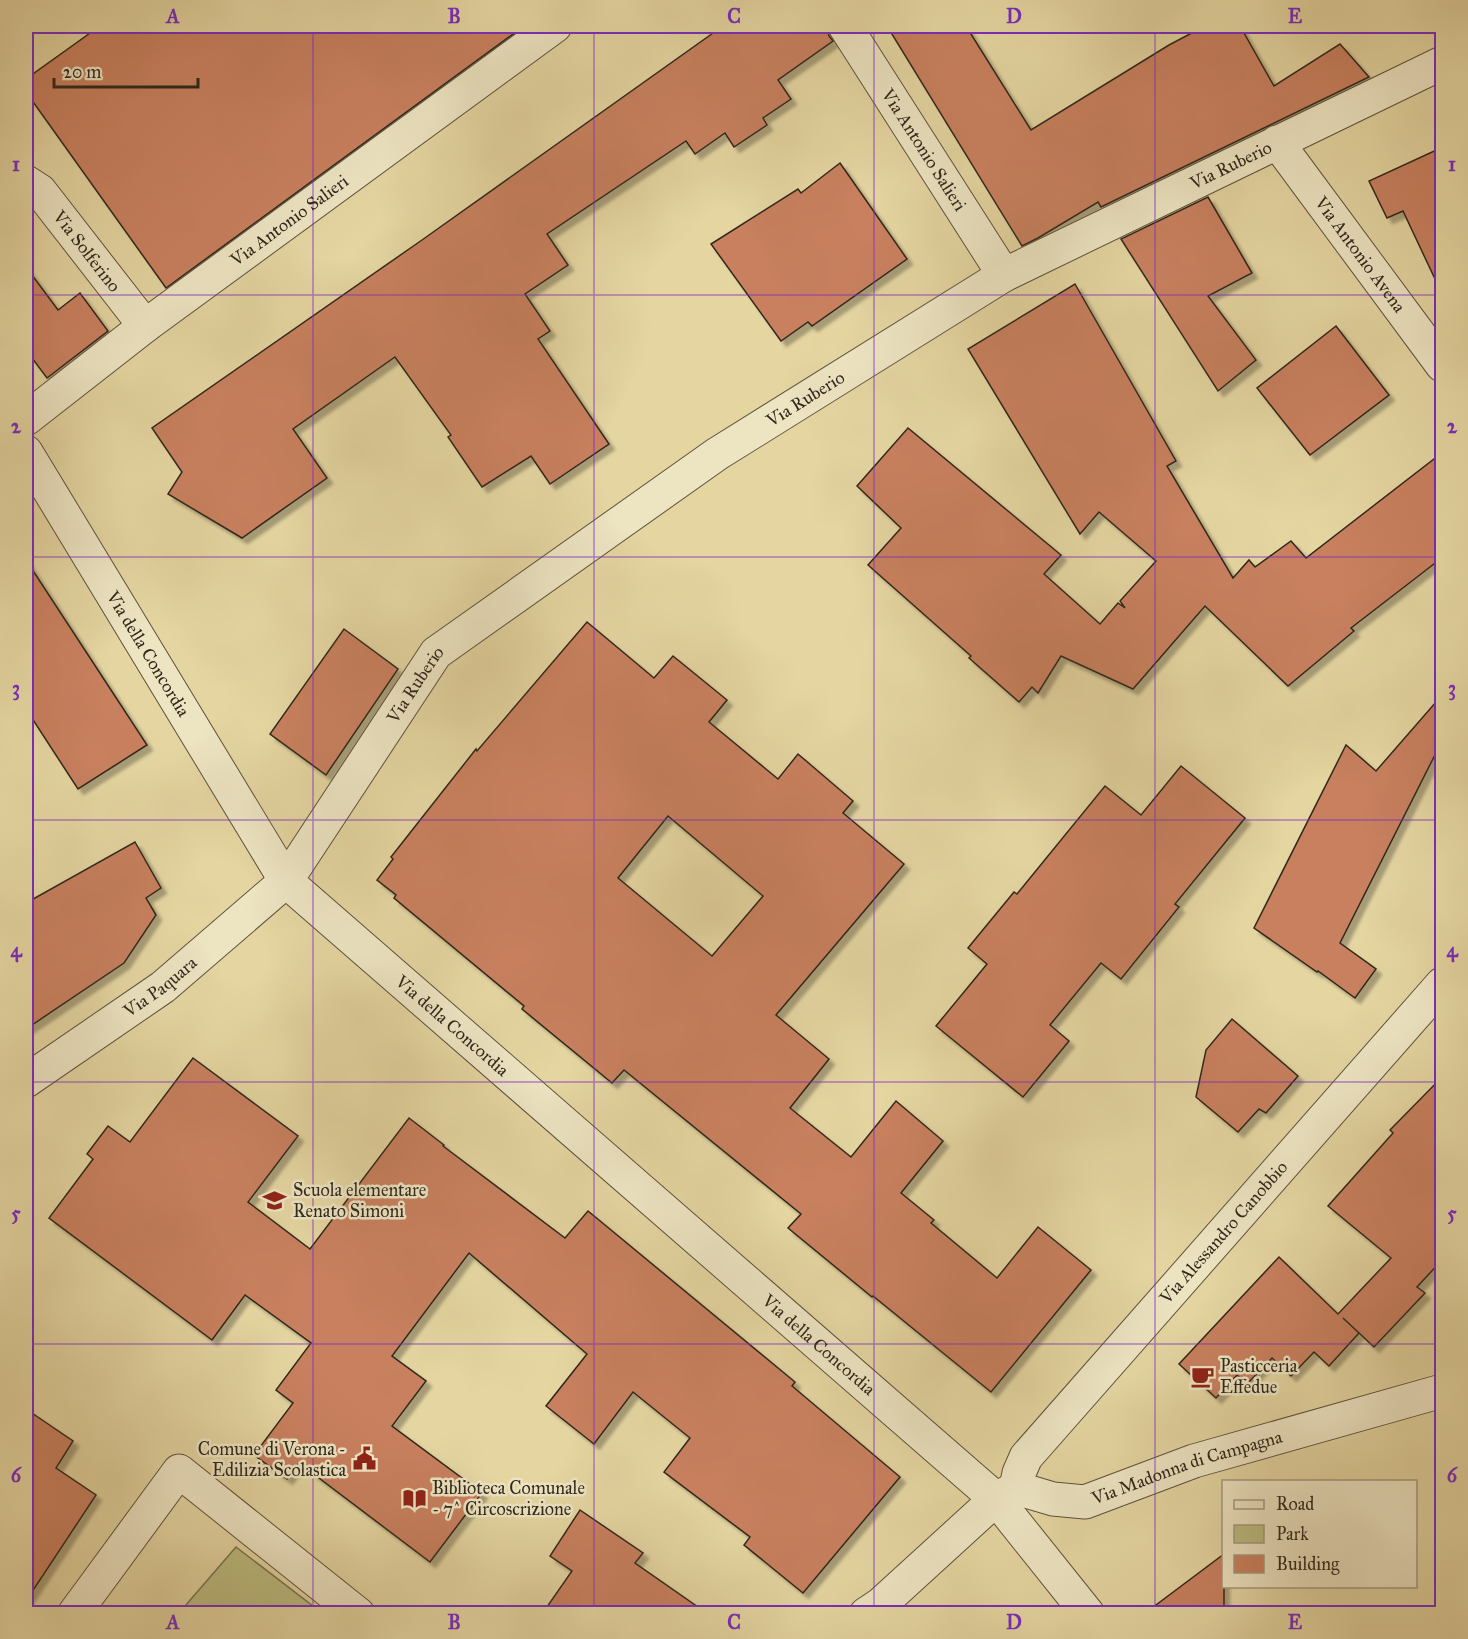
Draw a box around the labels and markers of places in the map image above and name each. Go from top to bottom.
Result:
place label: Scuola elementare Renato Simoni [293,1179,426,1222]
school or university icon: Scuola elementare Renato Simoni [262,1187,288,1213]
place label: Pasticceria Effedue [1220,1355,1298,1398]
cafe icon: Pasticceria Effedue [1189,1363,1215,1389]
place label: Comune di Verona - Edilizia Scolastica [198,1438,346,1481]
public building icon: Comune di Verona - Edilizia Scolastica [351,1446,377,1472]
place label: Biblioteca Comunale - 7^ Circoscrizione [432,1477,585,1520]
library icon: Biblioteca Comunale - 7^ Circoscrizione [401,1485,427,1511]

